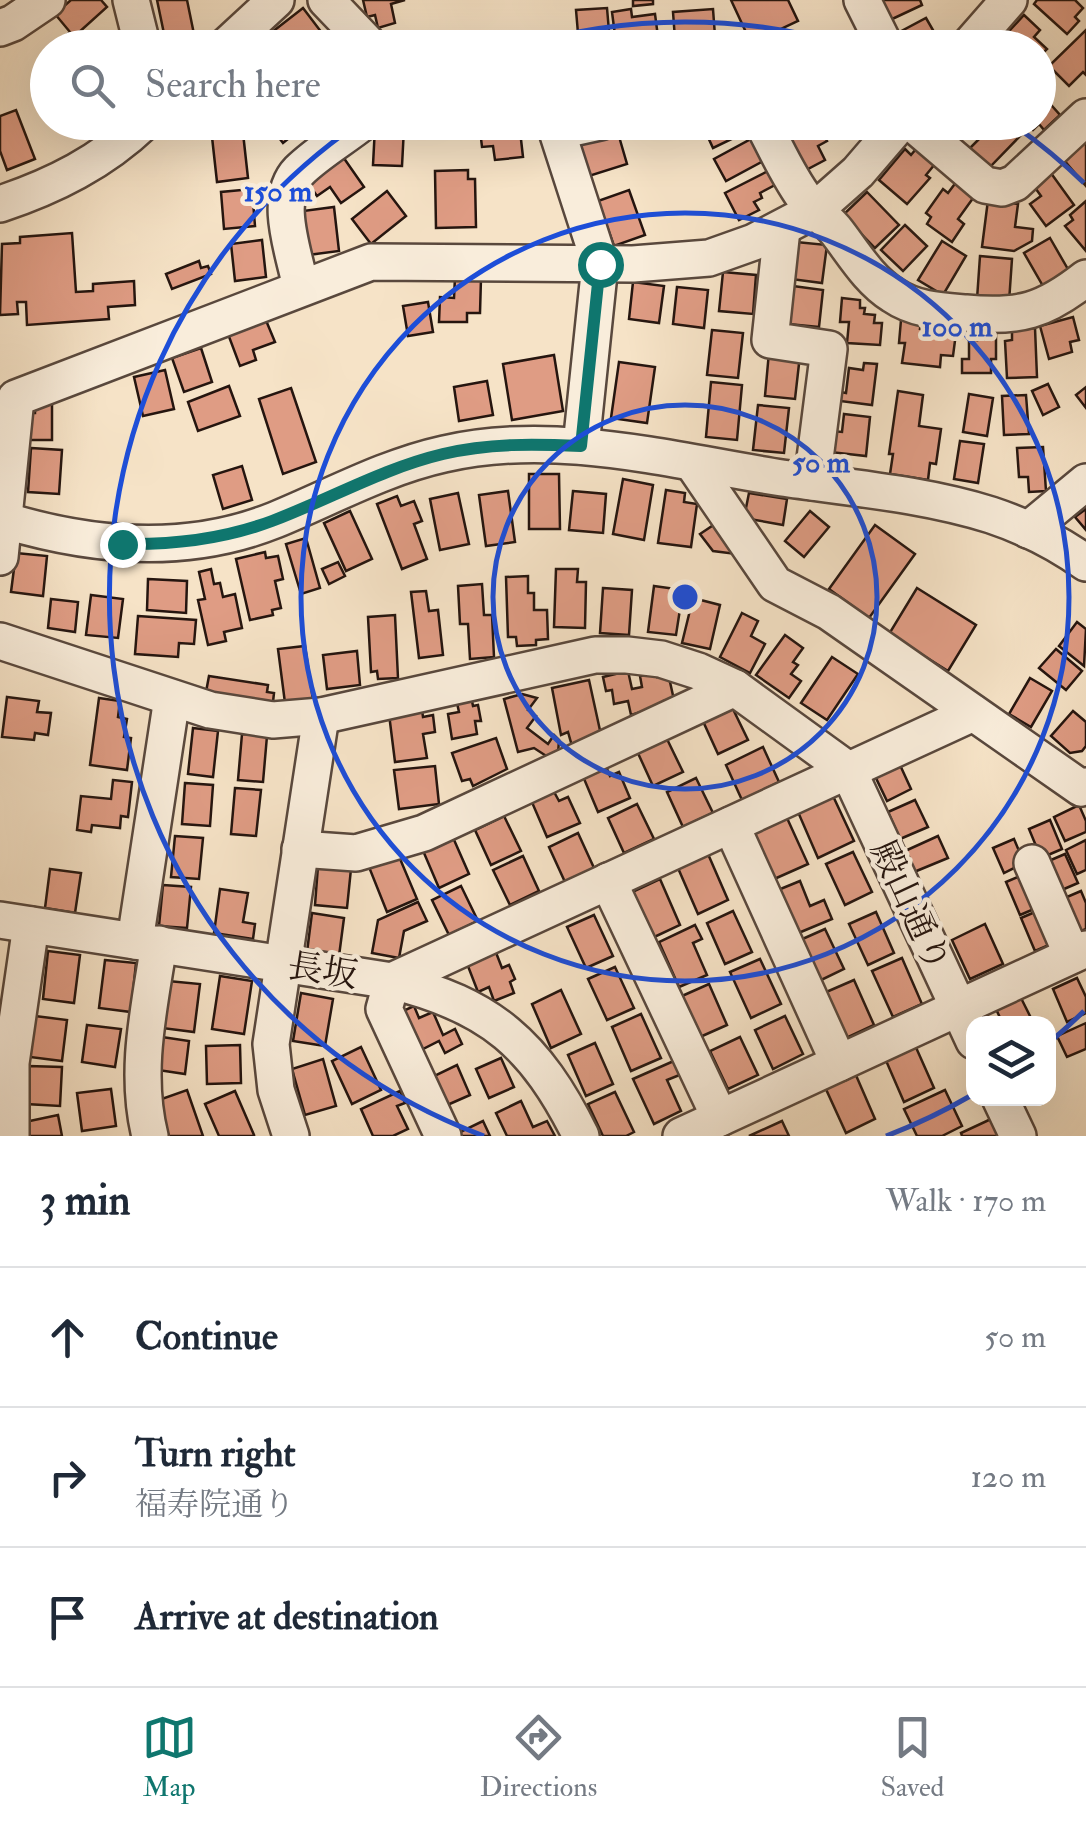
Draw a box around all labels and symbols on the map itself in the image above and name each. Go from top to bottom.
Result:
text: 150 m [244,173,313,210]
route start [578,242,624,288]
text: 100 m [922,308,993,345]
text: 50 m [792,444,851,481]
route end [100,522,146,568]
centre of rings [667,579,703,615]
street label: 殿山通り [861,834,960,979]
street label: 長坂 [285,944,361,998]

